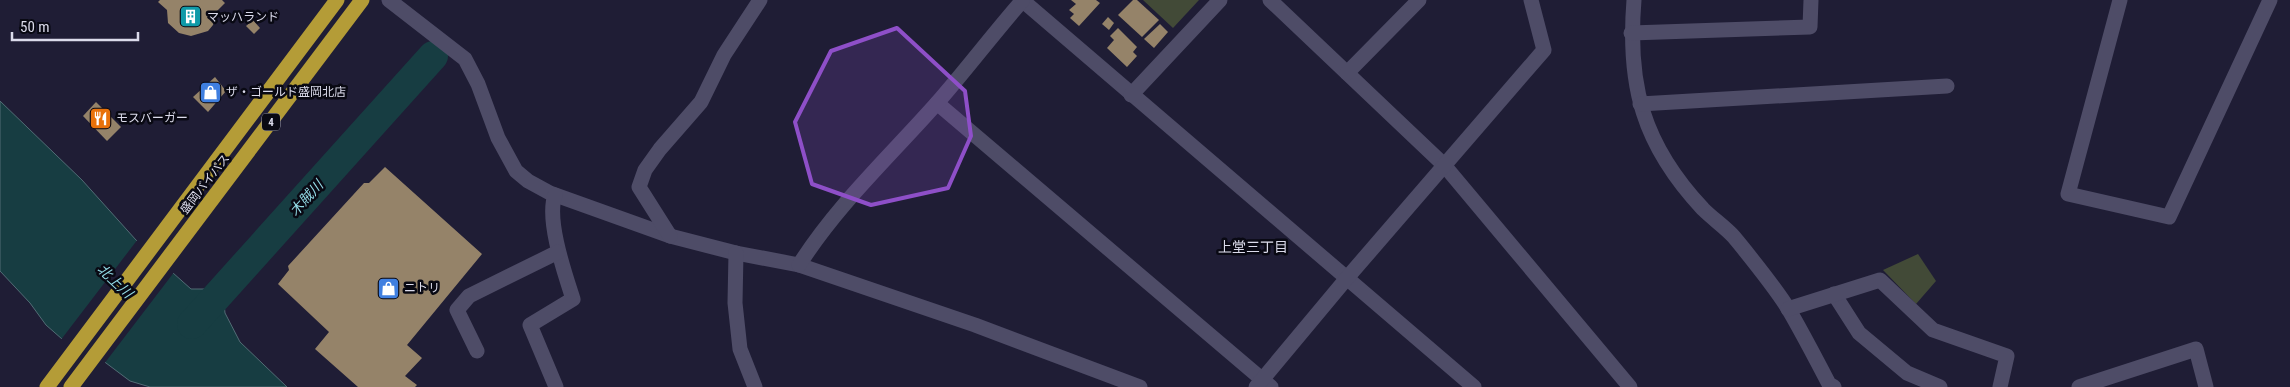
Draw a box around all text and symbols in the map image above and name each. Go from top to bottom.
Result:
building icon: マッハランド [179,5,203,29]
scale bar [12,10,139,42]
place label: マッハランド [207,10,279,24]
text: 50 m [20,18,50,36]
shop icon: ザ・ゴールド盛岡北店 [198,80,222,104]
place label: ザ・ゴールド盛岡北店 [226,85,346,99]
restaurant icon: モスバーガー [88,106,112,130]
place label: モスバーガー [116,111,188,125]
road number: 4 [262,114,280,130]
street label: 盛岡バイパス [177,151,233,217]
water label: 木賊川 [286,176,327,219]
district label: 上堂三丁目 [1218,239,1288,255]
water label: 北上川 [94,261,137,303]
shop icon: ニトリ [376,276,400,300]
place label: ニトリ [404,281,440,295]

